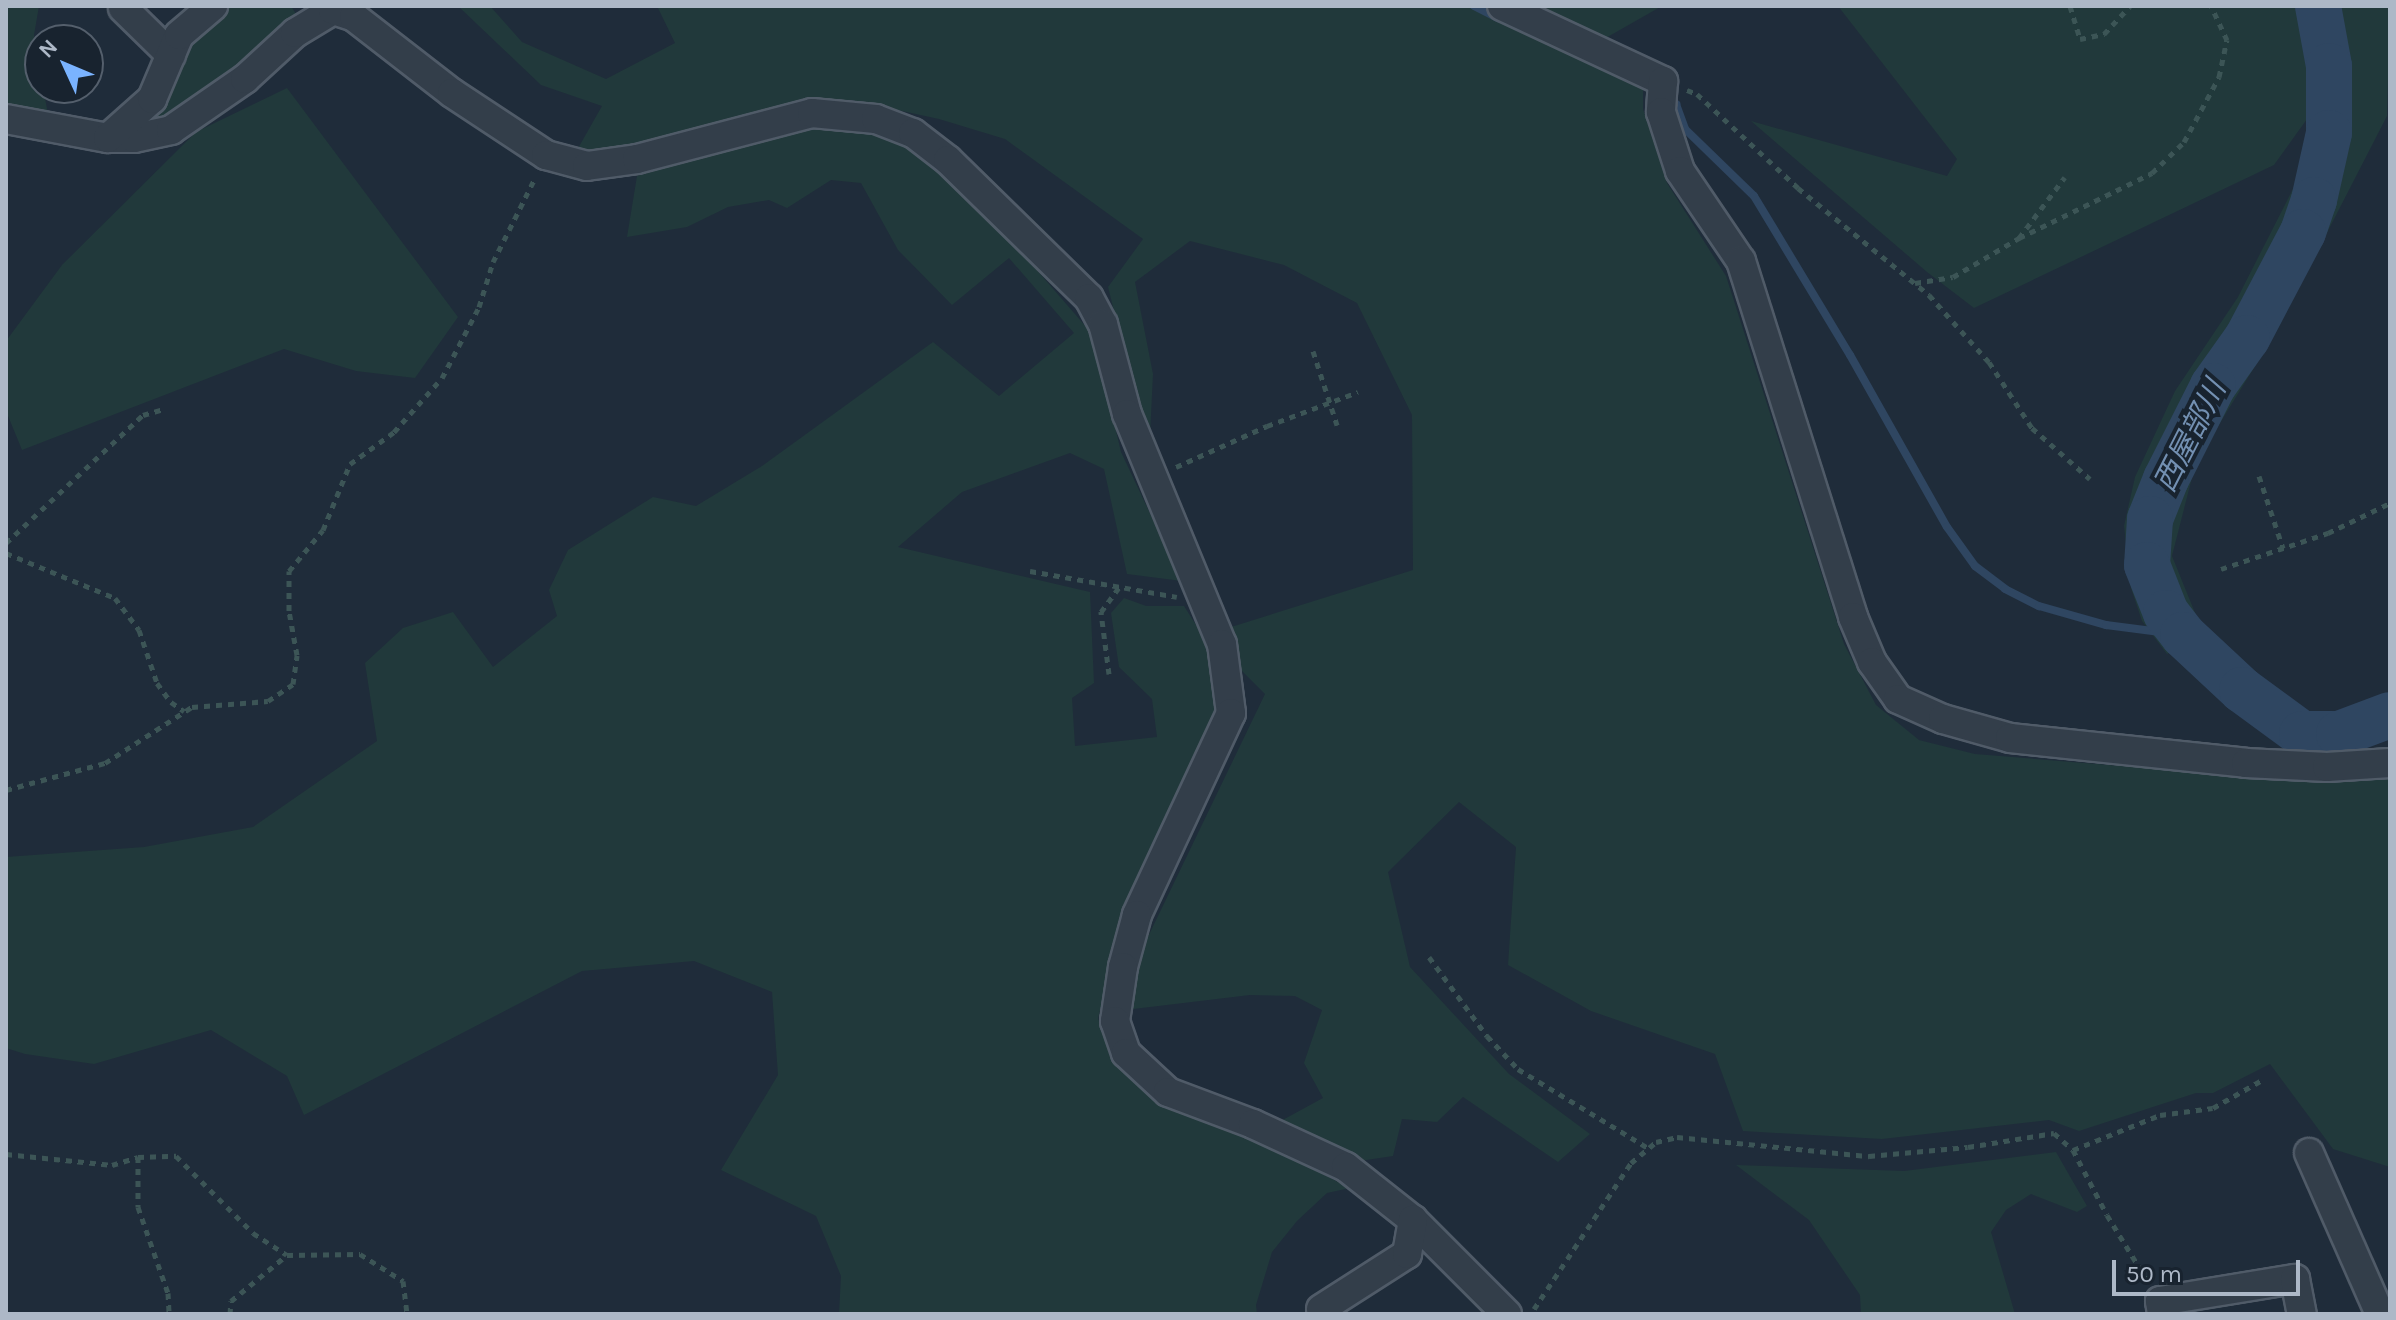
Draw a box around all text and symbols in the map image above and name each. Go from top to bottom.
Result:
north arrow [24,24,104,104]
text: N [33,34,63,63]
water label: 西屋部川 [2147,374,2233,498]
scale bar [2116,1244,2304,1294]
text: 50 m [2126,1260,2182,1288]

